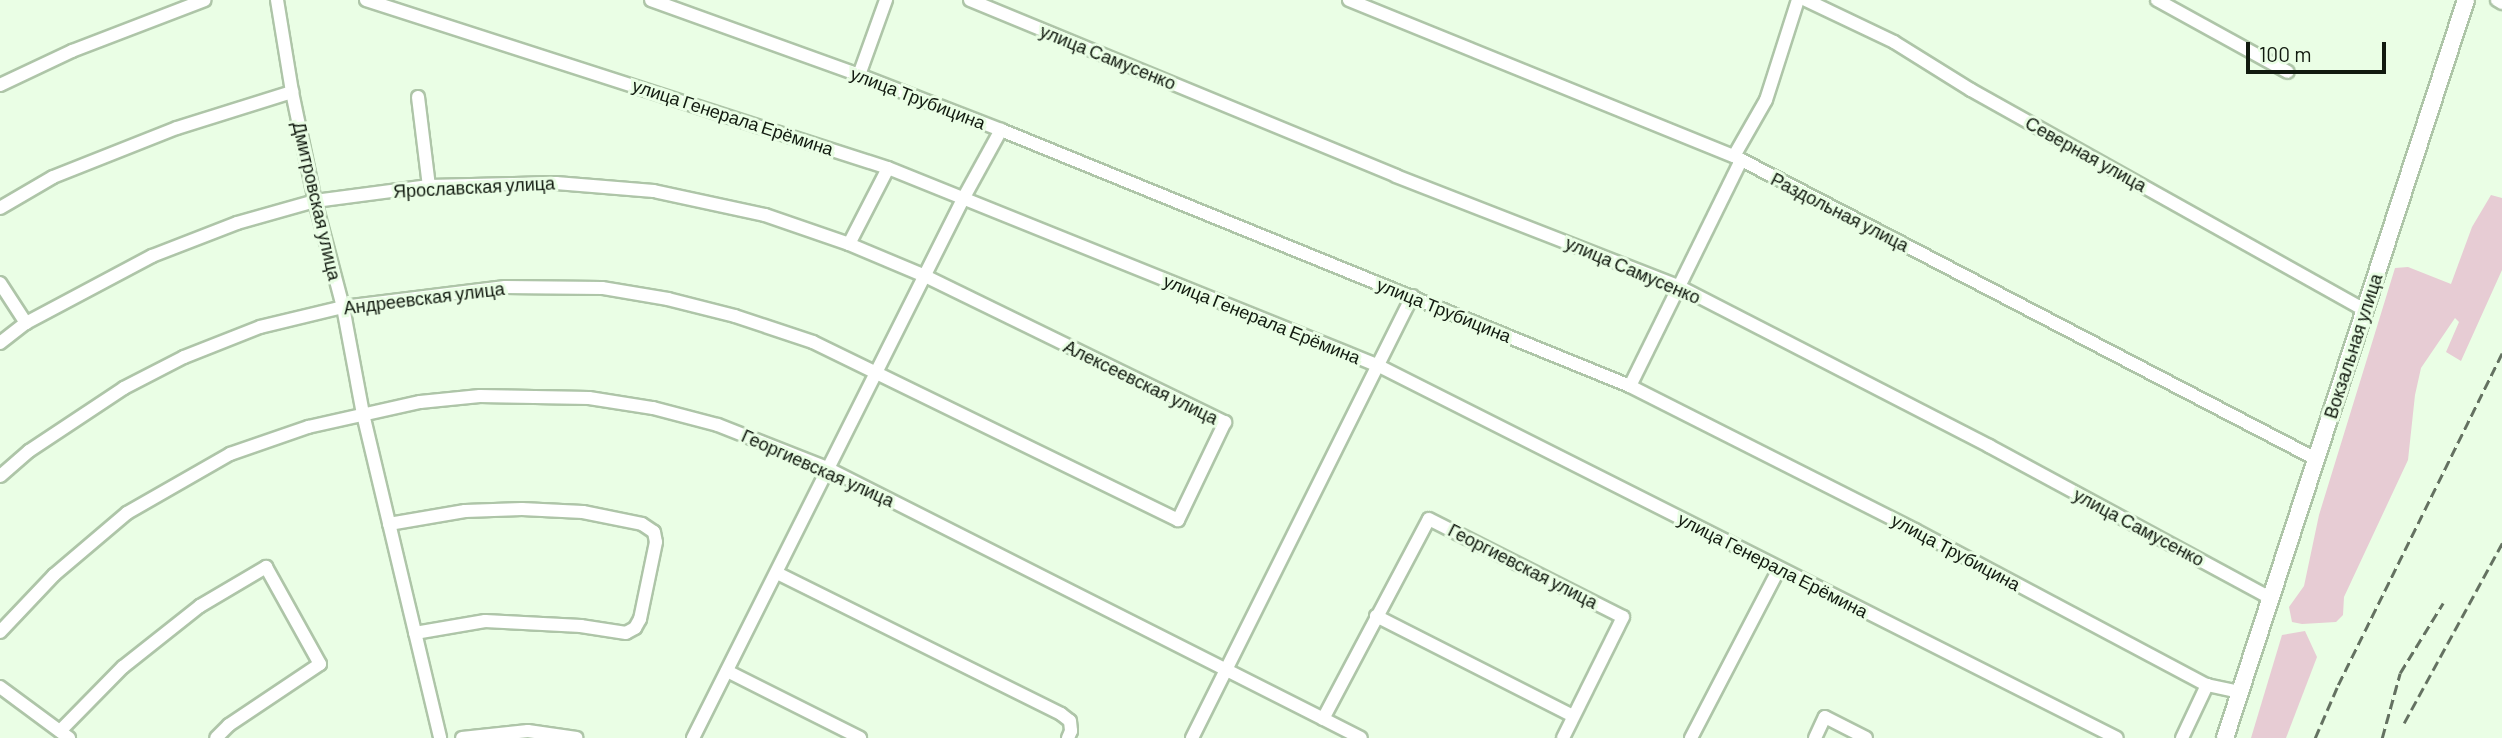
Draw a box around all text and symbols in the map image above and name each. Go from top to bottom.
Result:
street label: улица Самусенко [1037,20,1179,94]
scale bar [2250,28,2390,72]
text: 100 m [2259,41,2312,66]
street label: улица Трубицина [847,62,989,134]
street label: улица Генерала Ерёмина [630,74,836,160]
street label: Северная улица [2022,112,2150,196]
street label: Дмитровская улица [288,119,346,283]
street label: Раздольная улица [1767,168,1913,256]
street label: Ярославская улица [393,172,555,202]
street label: улица Самусенко [1562,232,1704,308]
street label: улица Генерала Ерёмина [1161,270,1363,368]
street label: Вокзальная улица [2319,271,2387,421]
street label: улица Трубицина [1374,273,1514,347]
street label: Андреевская улица [342,277,506,319]
street label: Алексеевская улица [1060,335,1222,429]
street label: Георгиевская улица [738,425,898,511]
street label: улица Самусенко [2070,483,2208,571]
street label: улица Генерала Ерёмина [1674,508,1872,622]
street label: улица Трубицина [1888,509,2024,595]
street label: Георгиевская улица [1445,519,1601,613]

